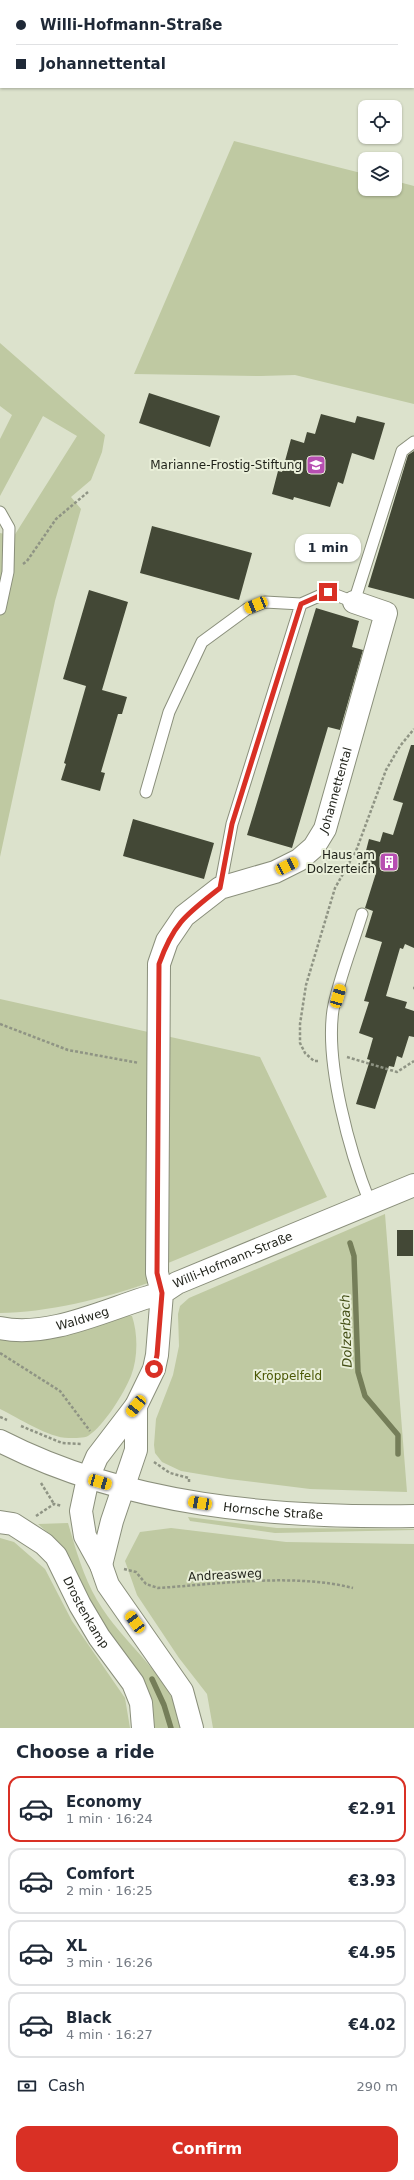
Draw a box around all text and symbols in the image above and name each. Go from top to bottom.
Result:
text: Willi-Hofmann-Straße [40,16,223,34]
text: Johannettental [40,55,166,73]
map controls [358,100,402,196]
button: locate [358,100,402,144]
button: layers [358,152,402,196]
school or university icon: Marianne-Frostig-Stiftung [305,454,327,476]
place label: Marianne-Frostig-Stiftung [150,458,302,472]
callout: 1 min [295,534,361,562]
text: 1 min [308,540,348,555]
route end [319,583,337,601]
car [243,595,269,615]
street label: Johannettental [317,746,355,837]
place label: Haus am Dolzerteich [307,848,375,876]
building icon: Haus am Dolzerteich [378,851,400,873]
car [274,855,300,877]
car [329,983,347,1009]
street label: Willi-Hofmann-Straße [171,1229,295,1291]
water label: Dolzerbach [337,1294,355,1368]
street label: Waldweg [55,1304,111,1333]
route start [145,1360,163,1378]
park label: Kröppelfeld [254,1369,322,1383]
car [124,1393,148,1419]
car [87,1473,113,1491]
car [187,1495,213,1511]
street label: Hornsche Straße [222,1500,323,1522]
street label: Andreasweg [188,1566,262,1584]
street label: Drostenkamp [60,1574,112,1651]
car [123,1609,147,1635]
text: Choose a ride [16,1741,155,1762]
icon: car [18,1791,54,1827]
text: Economy [66,1793,142,1811]
text: €2.91 [349,1800,396,1818]
text: 1 min · 16:24 [66,1811,153,1826]
icon: car [18,1863,54,1899]
text: Comfort [66,1865,134,1883]
text: €3.93 [349,1872,396,1890]
text: 2 min · 16:25 [66,1883,153,1898]
icon: car [18,1935,54,1971]
text: XL [66,1937,87,1955]
text: €4.95 [349,1944,396,1962]
text: 3 min · 16:26 [66,1955,153,1970]
icon: car [18,2007,54,2043]
text: Black [66,2009,112,2027]
text: €4.02 [349,2016,396,2034]
text: 4 min · 16:27 [66,2027,153,2042]
icon: cash [16,2075,38,2097]
text: Cash [48,2077,85,2095]
text: 290 m [356,2079,398,2094]
button: Confirm [16,2126,398,2172]

